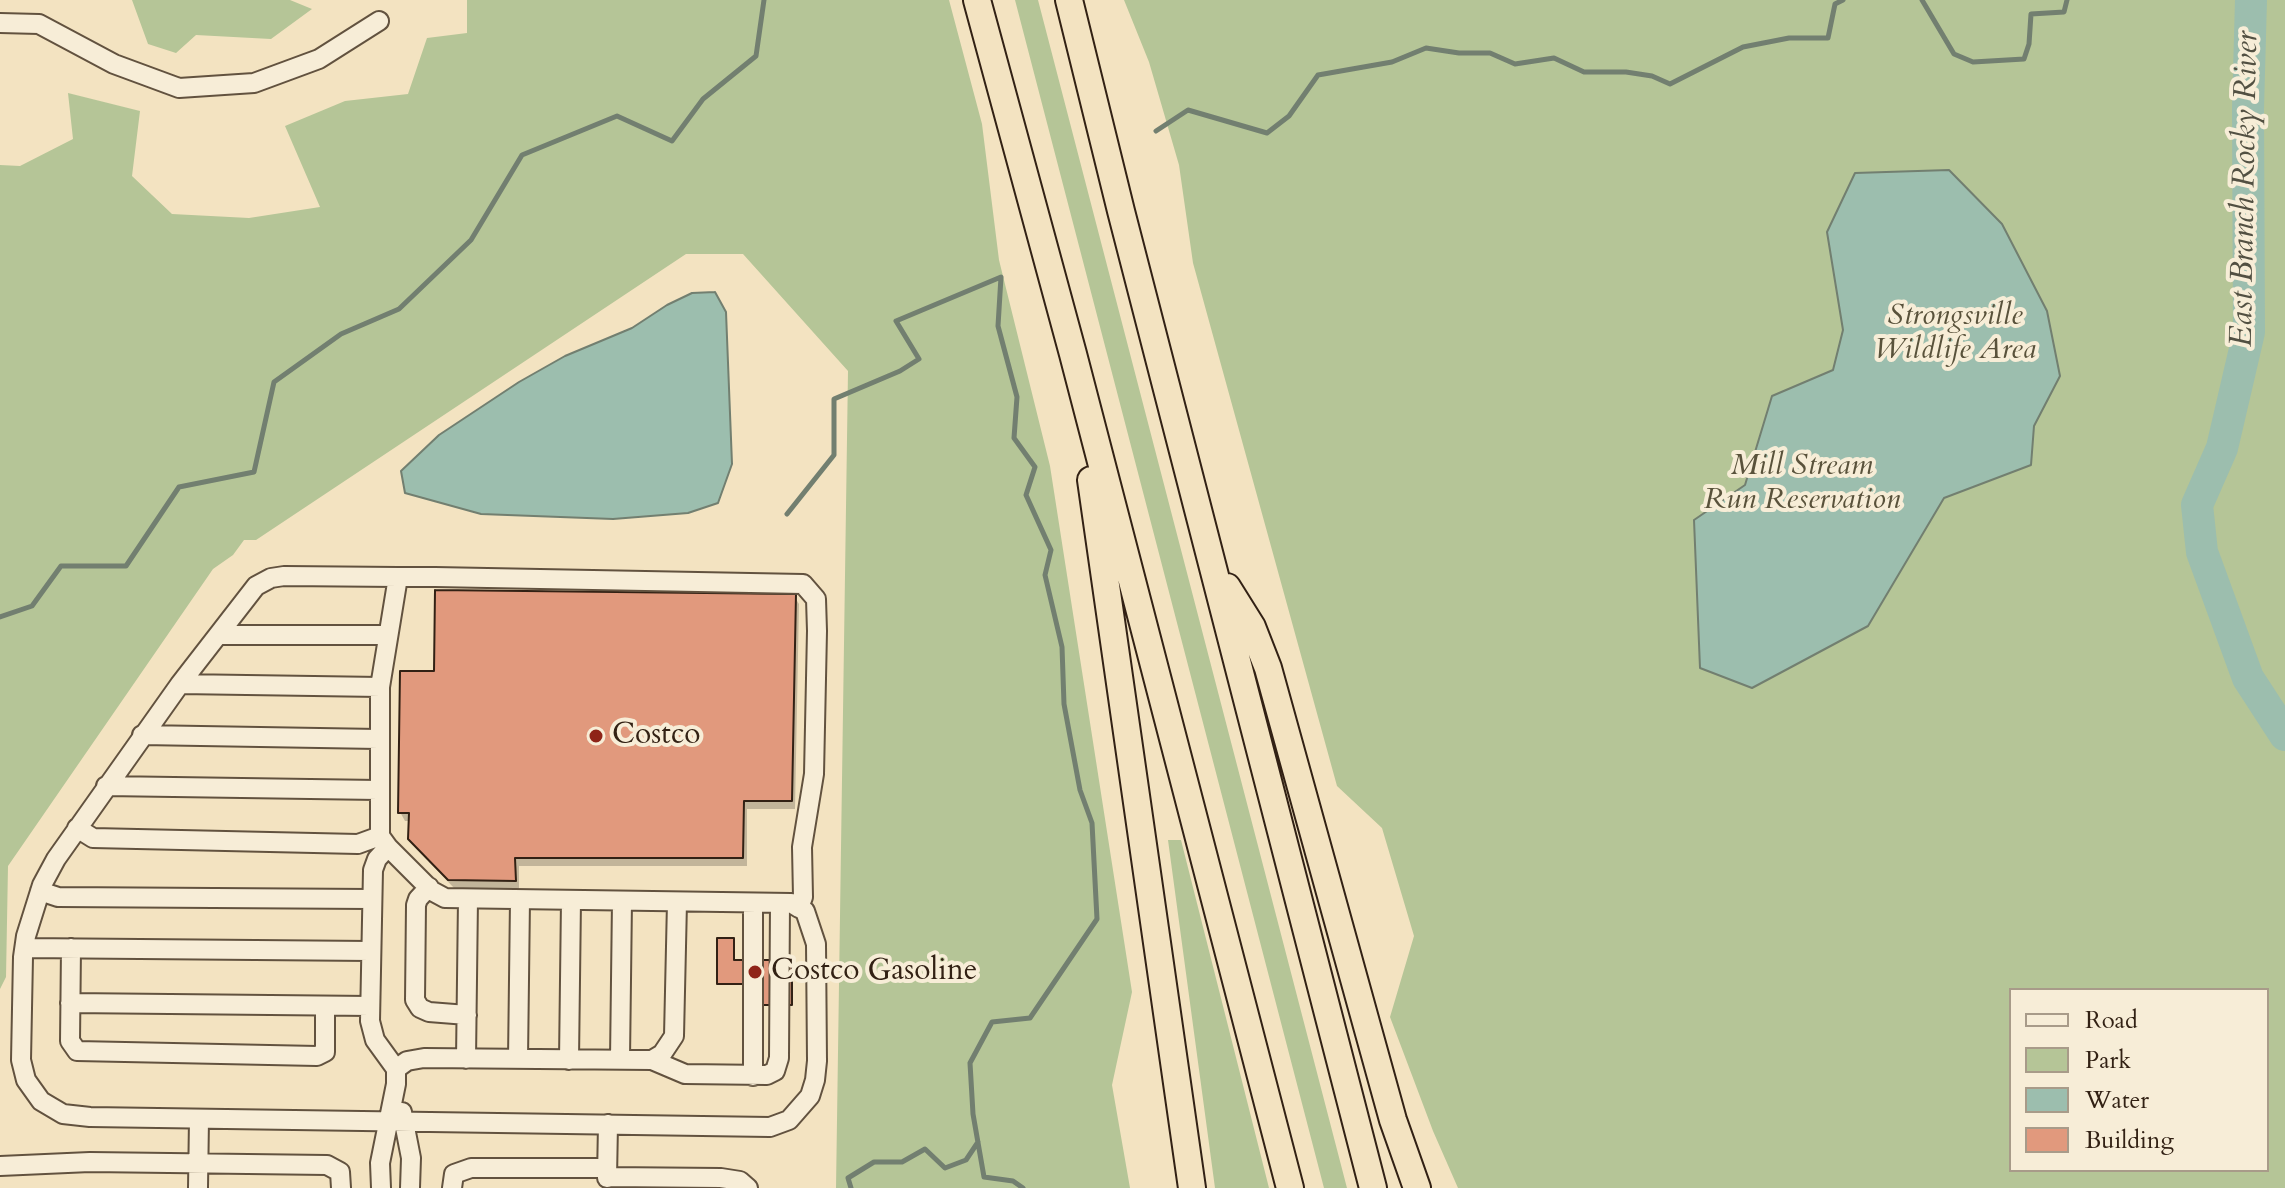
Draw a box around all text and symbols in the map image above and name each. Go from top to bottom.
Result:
water label: East Branch Rocky River [2224,31,2268,347]
park label: Strongsville Wildlife Area [1874,299,2036,370]
park label: Mill Stream Run Reservation [1704,449,1900,520]
place label: Costco [612,718,701,754]
marker: Costco [587,727,605,745]
place label: Costco Gasoline [771,954,977,990]
marker: Costco Gasoline [746,963,764,981]
legend [2009,988,2269,1172]
text: Road [2085,1004,2138,1037]
text: Park [2085,1044,2131,1077]
text: Water [2085,1084,2149,1117]
text: Building [2085,1124,2174,1157]

